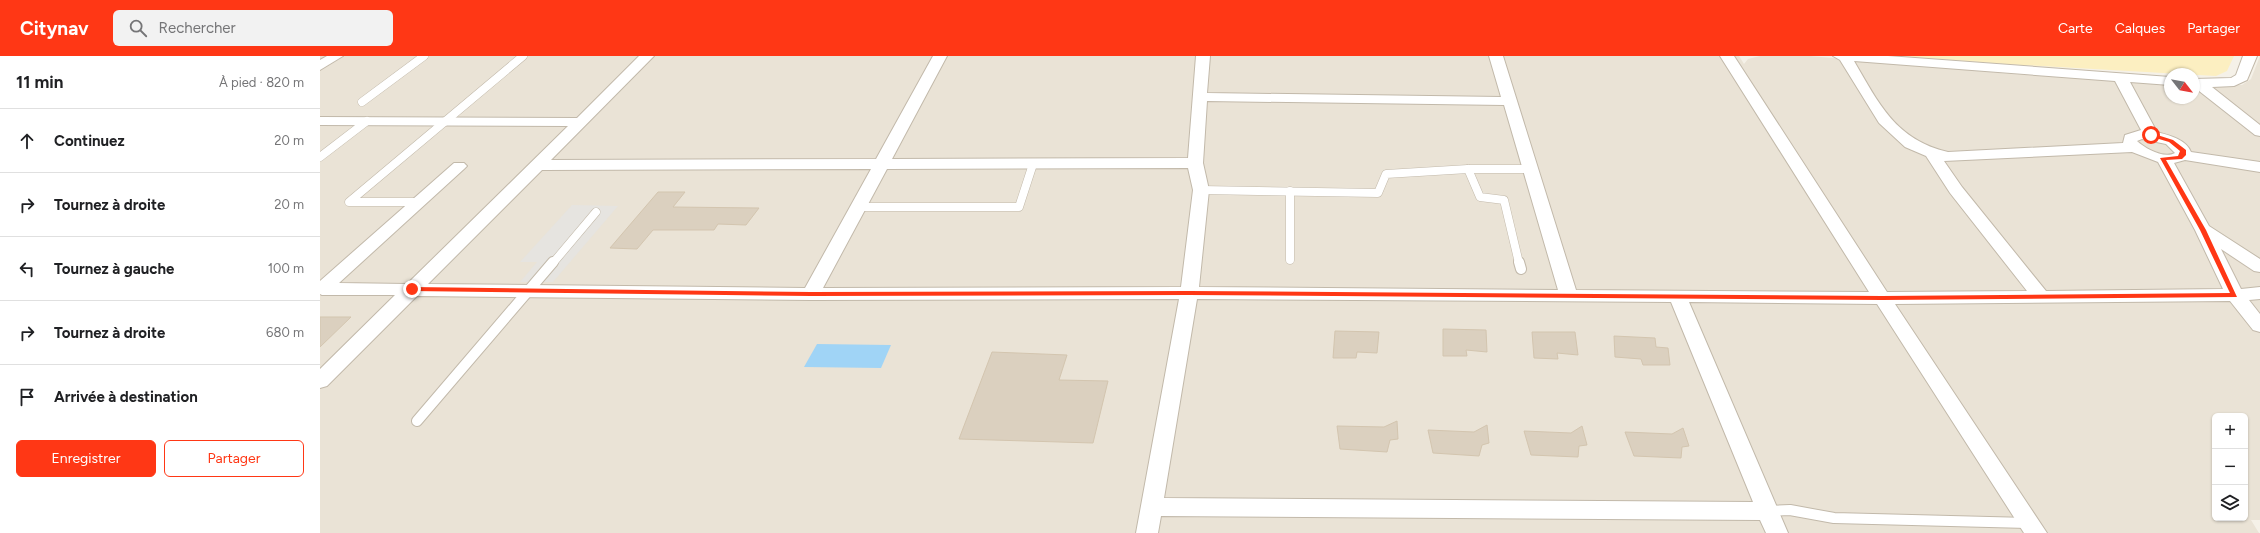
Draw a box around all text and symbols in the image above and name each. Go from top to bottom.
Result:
search box [113,10,393,46]
text: Citynav [20,17,89,40]
icon: search [127,17,149,39]
text: Rechercher [159,19,236,37]
text: Carte [2058,20,2093,37]
text: Calques [2115,20,2165,37]
text: Partager [2187,20,2240,37]
north arrow [2164,68,2200,104]
text: 11 min [16,72,63,92]
text: À pied · 820 m [219,75,304,90]
route start [2142,126,2160,144]
icon: ahead [16,130,38,152]
text: Continuez [54,132,125,150]
text: 20 m [274,133,304,148]
icon: right [16,194,38,216]
text: Tournez à droite [54,196,165,214]
text: 20 m [274,197,304,212]
icon: left [16,258,38,280]
text: Tournez à gauche [54,260,174,278]
text: 100 m [268,261,304,276]
route end [403,280,421,298]
icon: right [16,322,38,344]
text: Tournez à droite [54,324,165,342]
text: 680 m [266,325,304,340]
icon: arrive [16,386,38,408]
text: Arrivée à destination [54,388,198,406]
map controls [2212,413,2248,521]
button: + [2212,413,2248,449]
button: Enregistrer [16,440,156,477]
button: Partager [164,440,304,477]
button: − [2212,449,2248,485]
button: layers [2212,485,2248,521]

